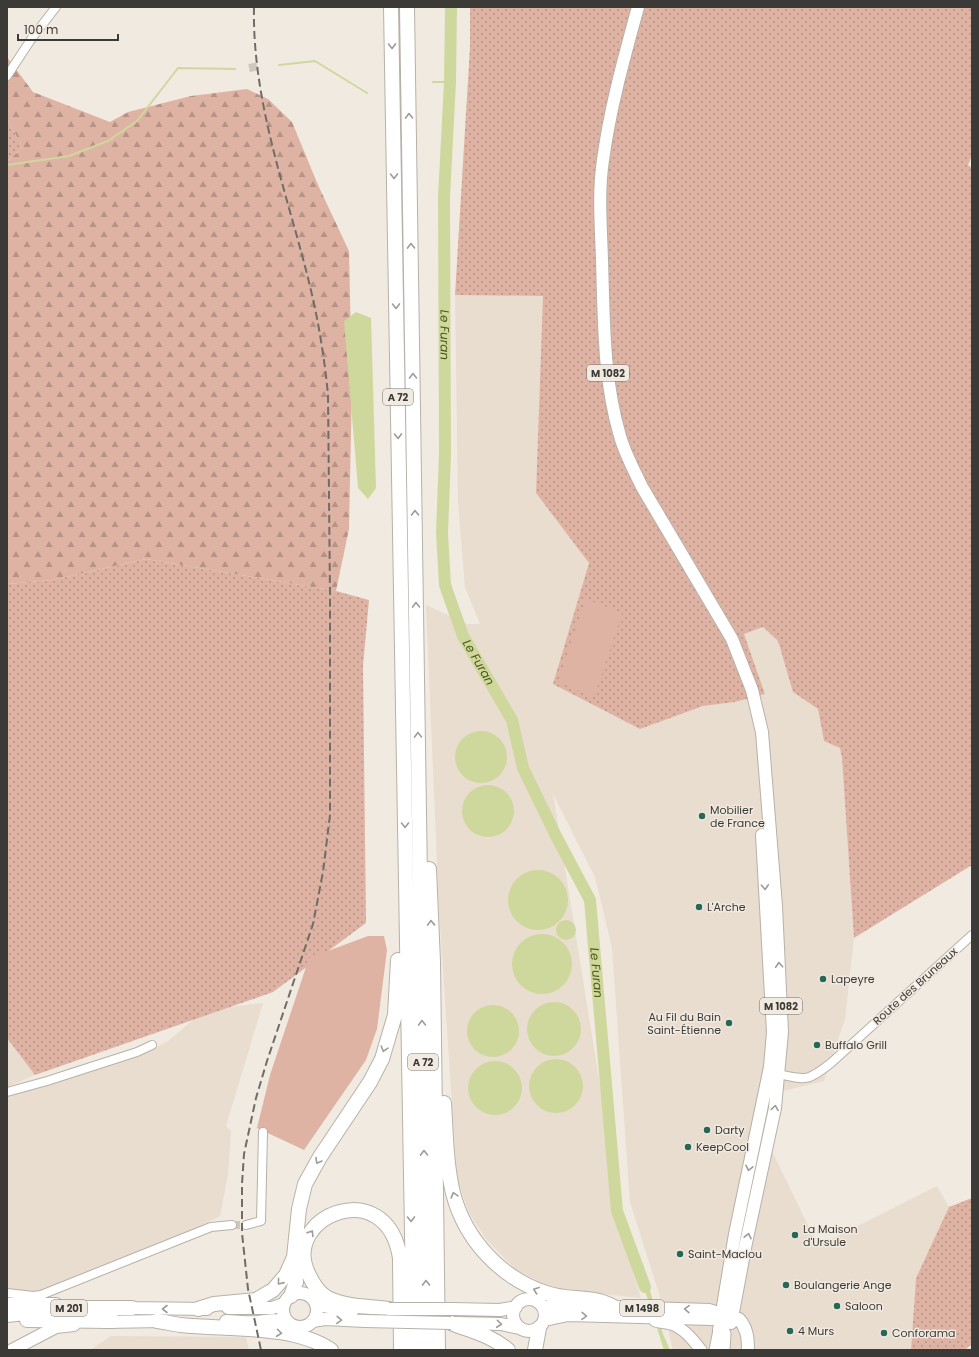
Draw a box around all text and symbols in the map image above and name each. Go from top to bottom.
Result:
scale bar [18,16,118,42]
text: 100 m [24,21,58,38]
one-way arrow [387,43,396,49]
one-way arrow [405,113,413,119]
one-way arrow [390,173,398,179]
one-way arrow [407,243,415,249]
one-way arrow [392,303,400,309]
water label: Le Furan [436,310,454,360]
road number: M 1082 [587,365,629,381]
one-way arrow [409,373,417,379]
road number: A 72 [383,389,413,405]
one-way arrow [394,433,403,439]
one-way arrow [411,510,419,516]
one-way arrow [412,602,420,608]
water label: Le Furan [459,636,499,688]
one-way arrow [414,732,422,738]
place label: Mobilier de France [710,802,765,831]
marker: Mobilier de France [697,811,707,821]
one-way arrow [401,822,409,828]
one-way arrow [761,884,770,890]
place label: L'Arche [707,899,746,915]
marker: L'Arche [694,902,704,912]
one-way arrow [427,920,435,926]
street label: Route des Bruneaux [869,943,961,1028]
water label: Le Furan [586,947,607,999]
one-way arrow [774,962,783,968]
place label: Lapeyre [831,971,875,987]
marker: Lapeyre [818,974,828,984]
road number: M 1082 [760,998,802,1014]
place label: Au Fil du Bain Saint-Étienne [647,1009,721,1038]
marker: Au Fil du Bain Saint-Étienne [724,1018,734,1028]
one-way arrow [418,1020,426,1026]
place label: Buffalo Grill [825,1037,887,1053]
marker: Buffalo Grill [812,1040,822,1050]
one-way arrow [381,1046,389,1053]
road number: A 72 [408,1054,438,1070]
one-way arrow [770,1105,778,1112]
place label: Darty [715,1122,745,1138]
marker: Darty [702,1125,712,1135]
place label: KeepCool [696,1139,749,1155]
marker: KeepCool [683,1142,693,1152]
one-way arrow [420,1150,428,1156]
one-way arrow [316,1157,323,1164]
one-way arrow [745,1165,753,1171]
one-way arrow [450,1191,459,1198]
one-way arrow [407,1216,416,1222]
place label: La Maison d'Ursule [803,1221,858,1250]
one-way arrow [307,1230,314,1237]
marker: La Maison d'Ursule [790,1230,800,1240]
one-way arrow [743,1232,751,1239]
place label: Saint-Maclou [688,1246,762,1262]
marker: Saint-Maclou [675,1249,685,1259]
place label: Boulangerie Ange [794,1277,892,1293]
one-way arrow [278,1278,285,1285]
one-way arrow [422,1280,430,1286]
marker: Boulangerie Ange [781,1280,791,1290]
one-way arrow [532,1286,539,1294]
place label: Saloon [845,1298,883,1314]
road number: M 201 [51,1300,87,1316]
road number: M 1498 [620,1300,664,1316]
marker: Saloon [832,1301,842,1311]
one-way arrow [162,1305,168,1313]
one-way arrow [684,1305,690,1314]
one-way arrow [581,1312,587,1320]
one-way arrow [336,1315,342,1324]
one-way arrow [496,1320,502,1329]
place label: 4 Murs [798,1323,834,1339]
place label: Conforama [892,1325,956,1341]
marker: 4 Murs [785,1326,795,1336]
one-way arrow [276,1328,282,1337]
marker: Conforama [879,1328,889,1338]

